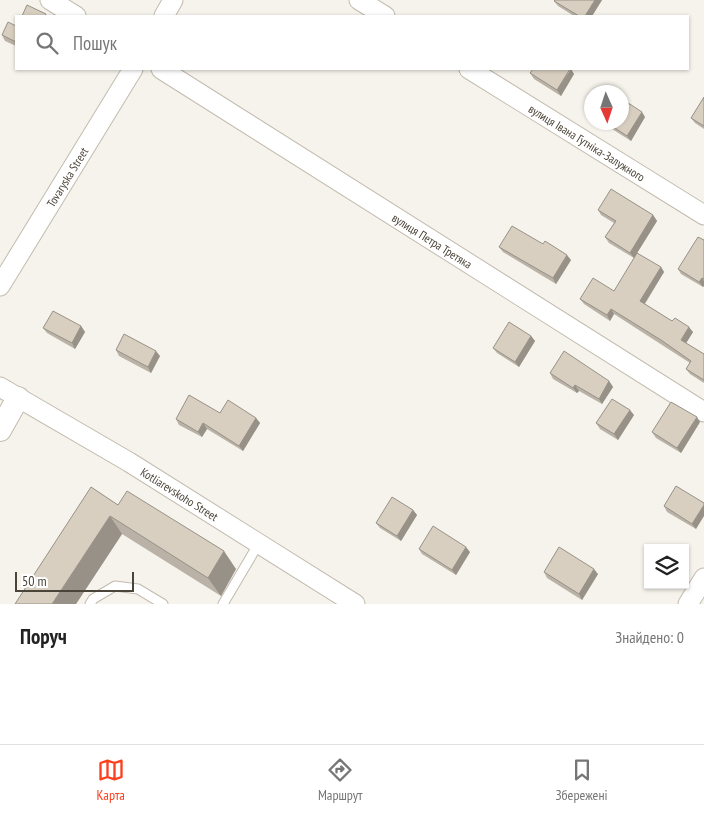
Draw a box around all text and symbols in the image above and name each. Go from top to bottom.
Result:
search box [15,15,689,70]
icon: search [33,29,61,57]
text: Пошук [73,31,117,55]
north arrow [584,85,629,130]
street label: вулиця Івана Гутніка-Залужного [526,101,648,184]
street label: Tovaryska Street [43,144,91,210]
street label: вулиця Петра Третяка [390,210,475,271]
street label: Kotliarevskoho Street [138,464,222,524]
map controls [644,544,689,589]
button: layers [644,544,689,589]
scale bar [15,569,134,592]
text: 50 m [22,572,47,590]
text: Поруч [20,623,67,650]
text: Знайдено: 0 [615,627,684,647]
tab: Карта [96,756,125,804]
tab: Маршрут [318,756,363,804]
tab: Збережені [555,756,608,804]

